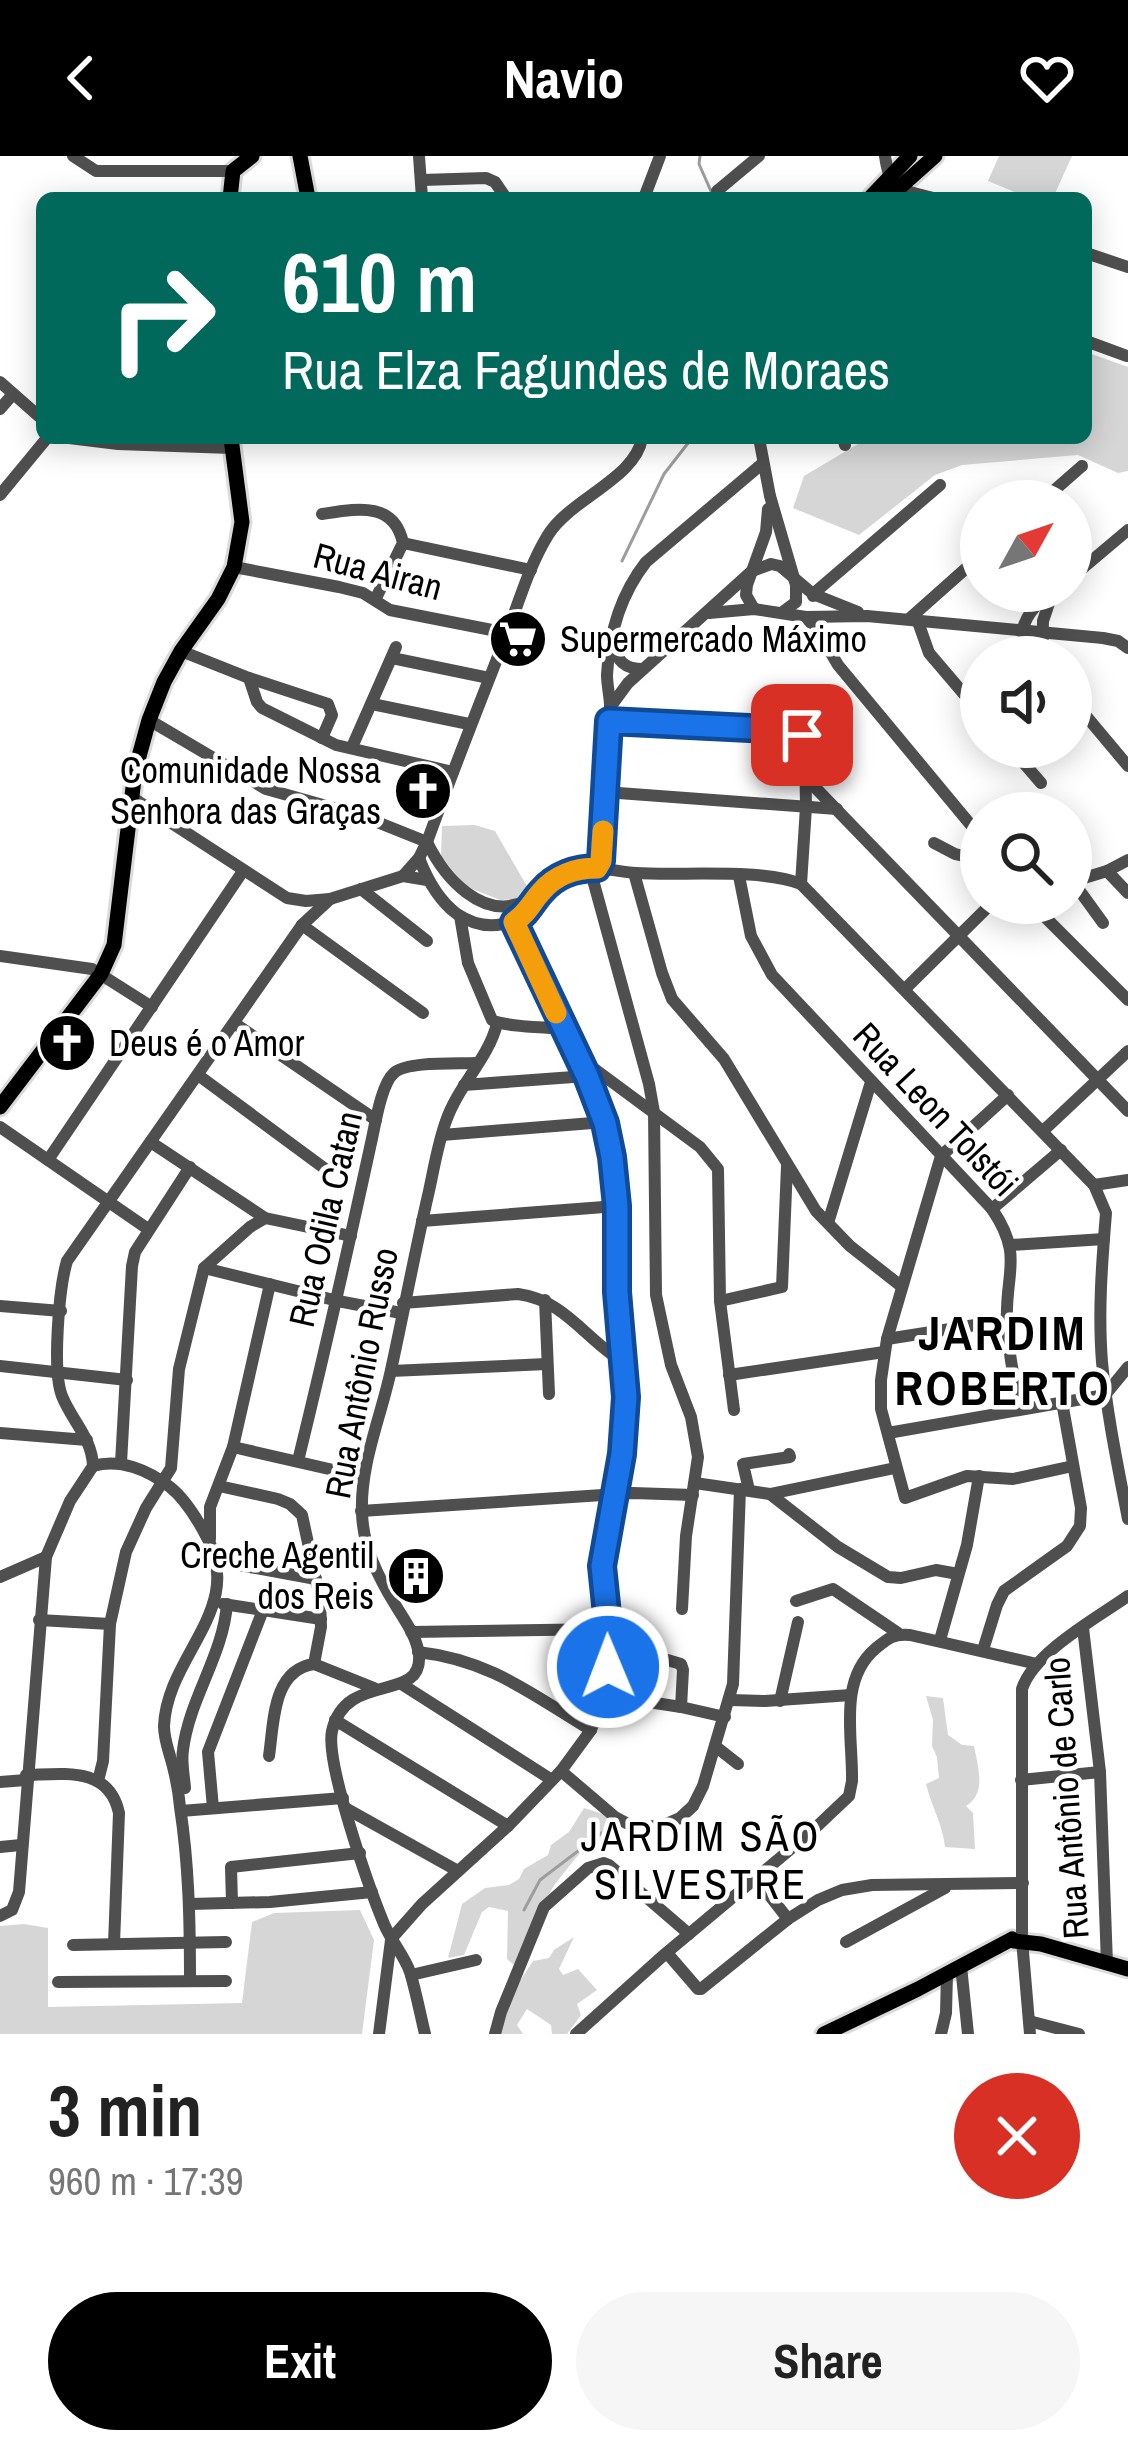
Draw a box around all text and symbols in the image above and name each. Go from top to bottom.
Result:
text: Navio [504,42,624,115]
icon: back [48,45,114,111]
icon: heart [1014,45,1080,111]
text: 610 m [282,225,477,338]
icon: right [84,240,240,396]
text: Rua Elza Fagundes de Moraes [282,333,890,406]
north arrow [960,480,1092,612]
map controls [960,480,1092,924]
street label: Rua Airan [308,531,448,611]
supermarket icon: Supermercado Máximo [487,608,549,670]
place label: Supermercado Máximo [560,615,867,663]
button: sound [960,636,1092,768]
pin [751,684,853,786]
icon: arrive [769,702,835,768]
place label: Comunidade Nossa Senhora das Graças [110,746,381,835]
church icon: Comunidade Nossa Senhora das Graças [392,760,454,822]
button: search [960,792,1092,924]
church icon: Deus é o Amor [36,1012,98,1074]
street label: Rua Leon Tolstói [843,1012,1029,1206]
place label: Deus é o Amor [109,1019,304,1067]
street label: Rua Odila Catan [277,1106,373,1332]
street label: Rua Antônio Russo [313,1244,409,1502]
district label: JARDIM ROBERTO [894,1300,1112,1420]
place label: Creche Agentil dos Reis [180,1531,374,1620]
building icon: Creche Agentil dos Reis [385,1545,447,1607]
position arrow [545,1604,671,1730]
street label: Rua Antônio de Carlo [1032,1656,1100,1940]
district label: JARDIM SÃO SILVESTRE [581,1808,821,1912]
text: 3 min [48,2061,202,2158]
button: close [954,2073,1080,2199]
text: 960 m · 17:39 [48,2155,244,2207]
button: Exit [48,2292,552,2430]
button: Share [576,2292,1080,2430]

